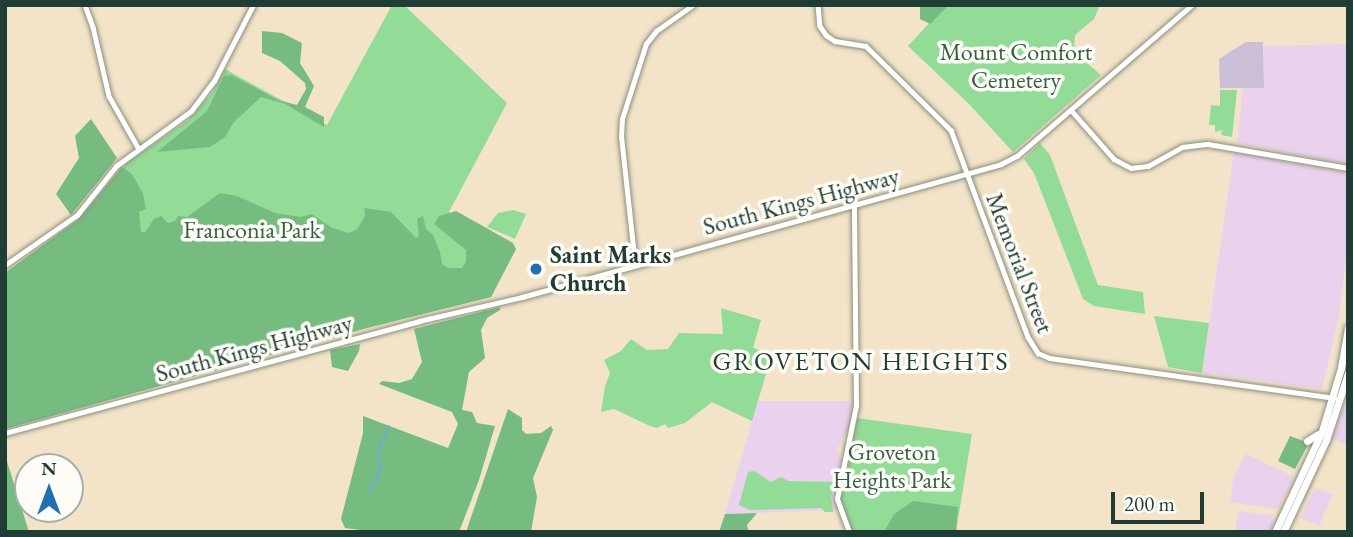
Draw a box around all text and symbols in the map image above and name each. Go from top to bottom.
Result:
park label: Mount Comfort Cemetery [940,38,1092,94]
street label: South Kings Highway [700,161,902,241]
street label: Memorial Street [980,189,1060,337]
park label: Franconia Park [183,216,321,244]
place label: Saint Marks Church [550,241,671,297]
marker: Saint Marks Church [528,261,544,277]
street label: South Kings Highway [153,308,355,388]
district label: GROVETON HEIGHTS [714,346,1008,378]
park label: Groveton Heights Park [833,438,951,494]
north arrow [14,453,84,523]
text: N [41,456,57,481]
scale bar [1115,477,1208,522]
text: 200 m [1124,490,1175,517]

